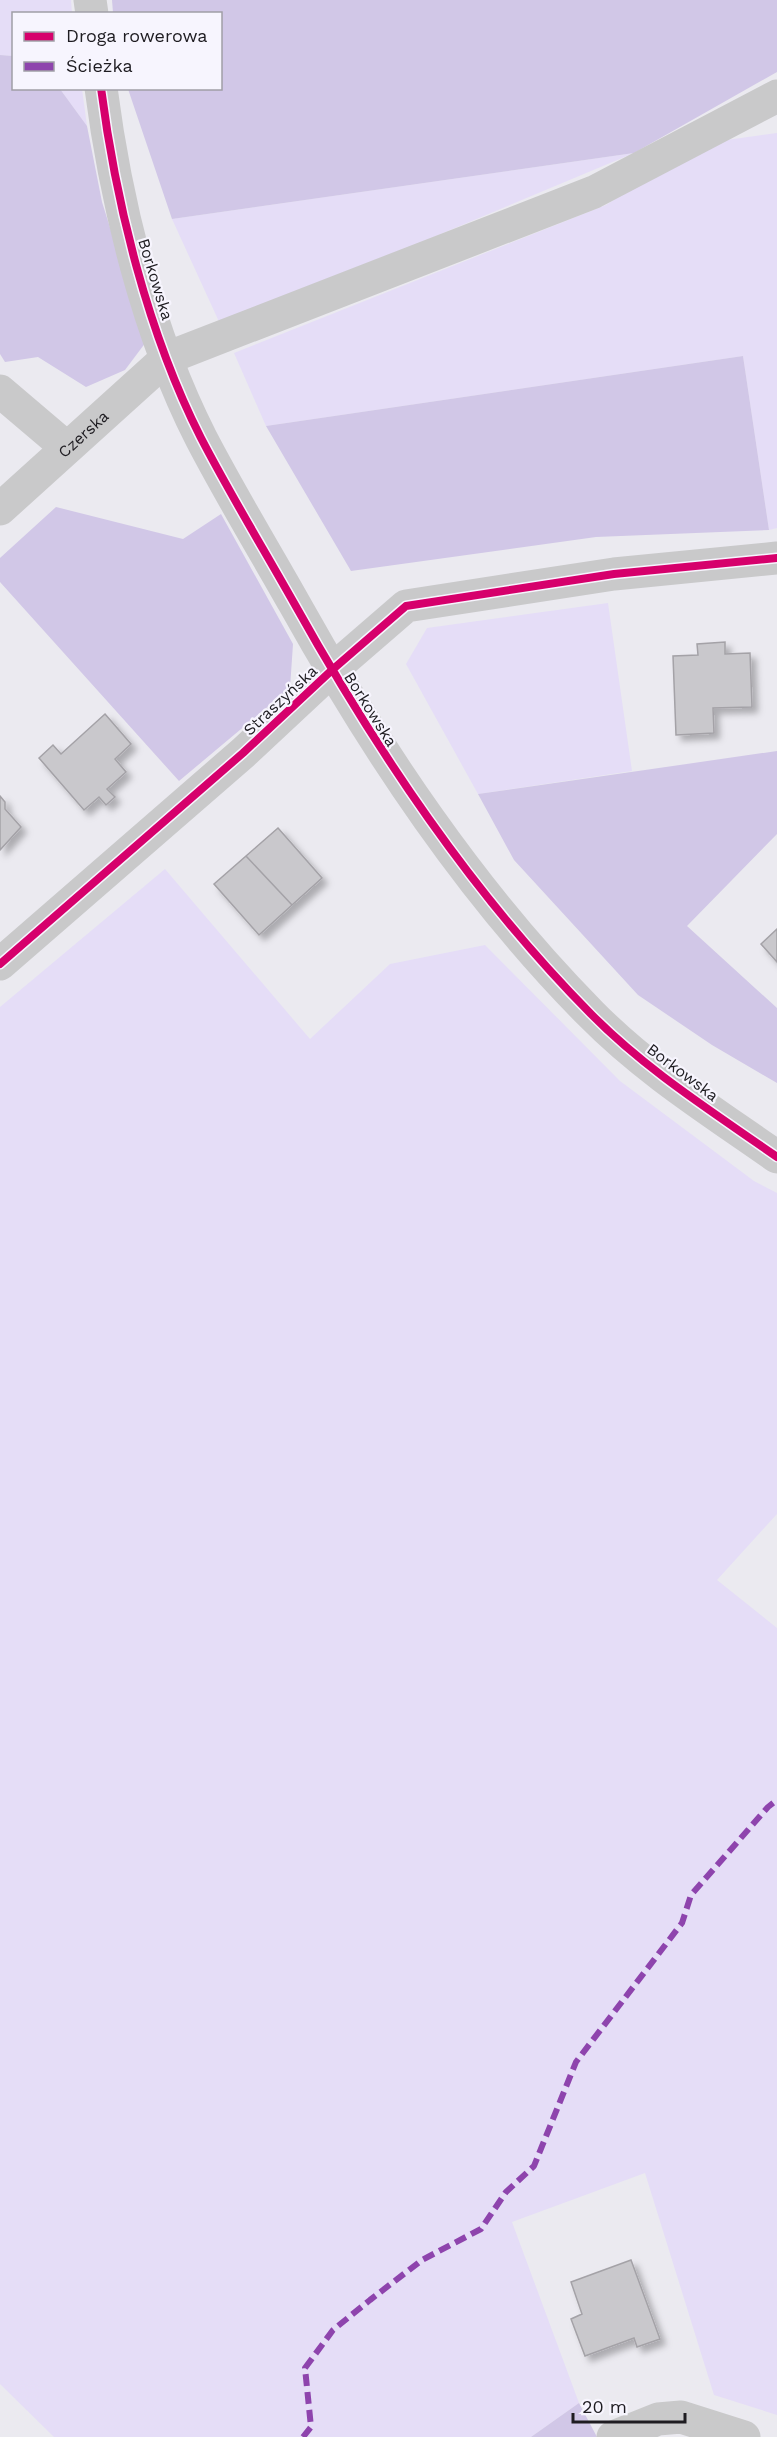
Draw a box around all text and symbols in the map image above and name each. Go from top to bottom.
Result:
legend [12,12,222,90]
text: Droga rowerowa [66,25,208,46]
text: Ścieżka [66,55,133,76]
street label: Borkowska [134,236,177,322]
street label: Czerska [54,407,113,462]
street label: Straszyńska [240,661,321,739]
street label: Borkowska [340,668,401,750]
street label: Borkowska [643,1039,722,1105]
scale bar [573,2386,686,2424]
text: 20 m [582,2396,627,2417]

